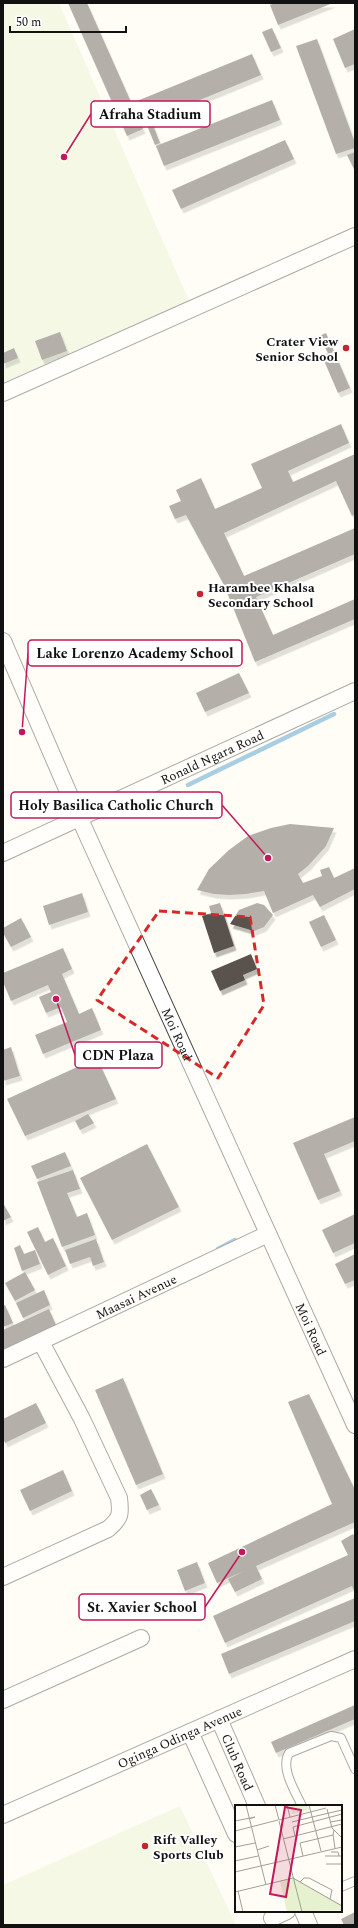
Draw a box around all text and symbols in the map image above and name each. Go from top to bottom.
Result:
scale bar [10,8,126,34]
text: 50 m [16,13,41,32]
callout: Afraha Stadium [91,101,210,127]
text: Afraha Stadium [99,104,202,125]
place label: Crater View Senior School [255,332,339,367]
marker: Crater View Senior School [341,343,351,353]
place label: Harambee Khalsa Secondary School [208,578,315,613]
marker: Harambee Khalsa Secondary School [195,589,205,599]
callout: Lake Lorenzo Academy School [28,640,242,666]
text: Lake Lorenzo Academy School [36,643,234,664]
street label: Ronald Ngara Road [157,725,267,790]
callout: Holy Basilica Catholic Church [11,792,222,818]
text: Holy Basilica Catholic Church [18,795,214,816]
street label: Moi Road [156,1005,197,1064]
callout: CDN Plaza [75,1042,162,1068]
text: CDN Plaza [82,1045,155,1066]
street label: Maasai Avenue [93,1269,180,1325]
street label: Moi Road [290,1300,331,1359]
callout: St. Xavier School [79,1594,205,1620]
text: St. Xavier School [87,1597,197,1618]
street label: Oginga Odinga Avenue [114,1701,245,1774]
street label: Club Road [216,1731,258,1794]
inset map [235,1805,342,1912]
place label: Rift Valley Sports Club [153,1830,224,1865]
marker: Rift Valley Sports Club [140,1841,150,1851]

